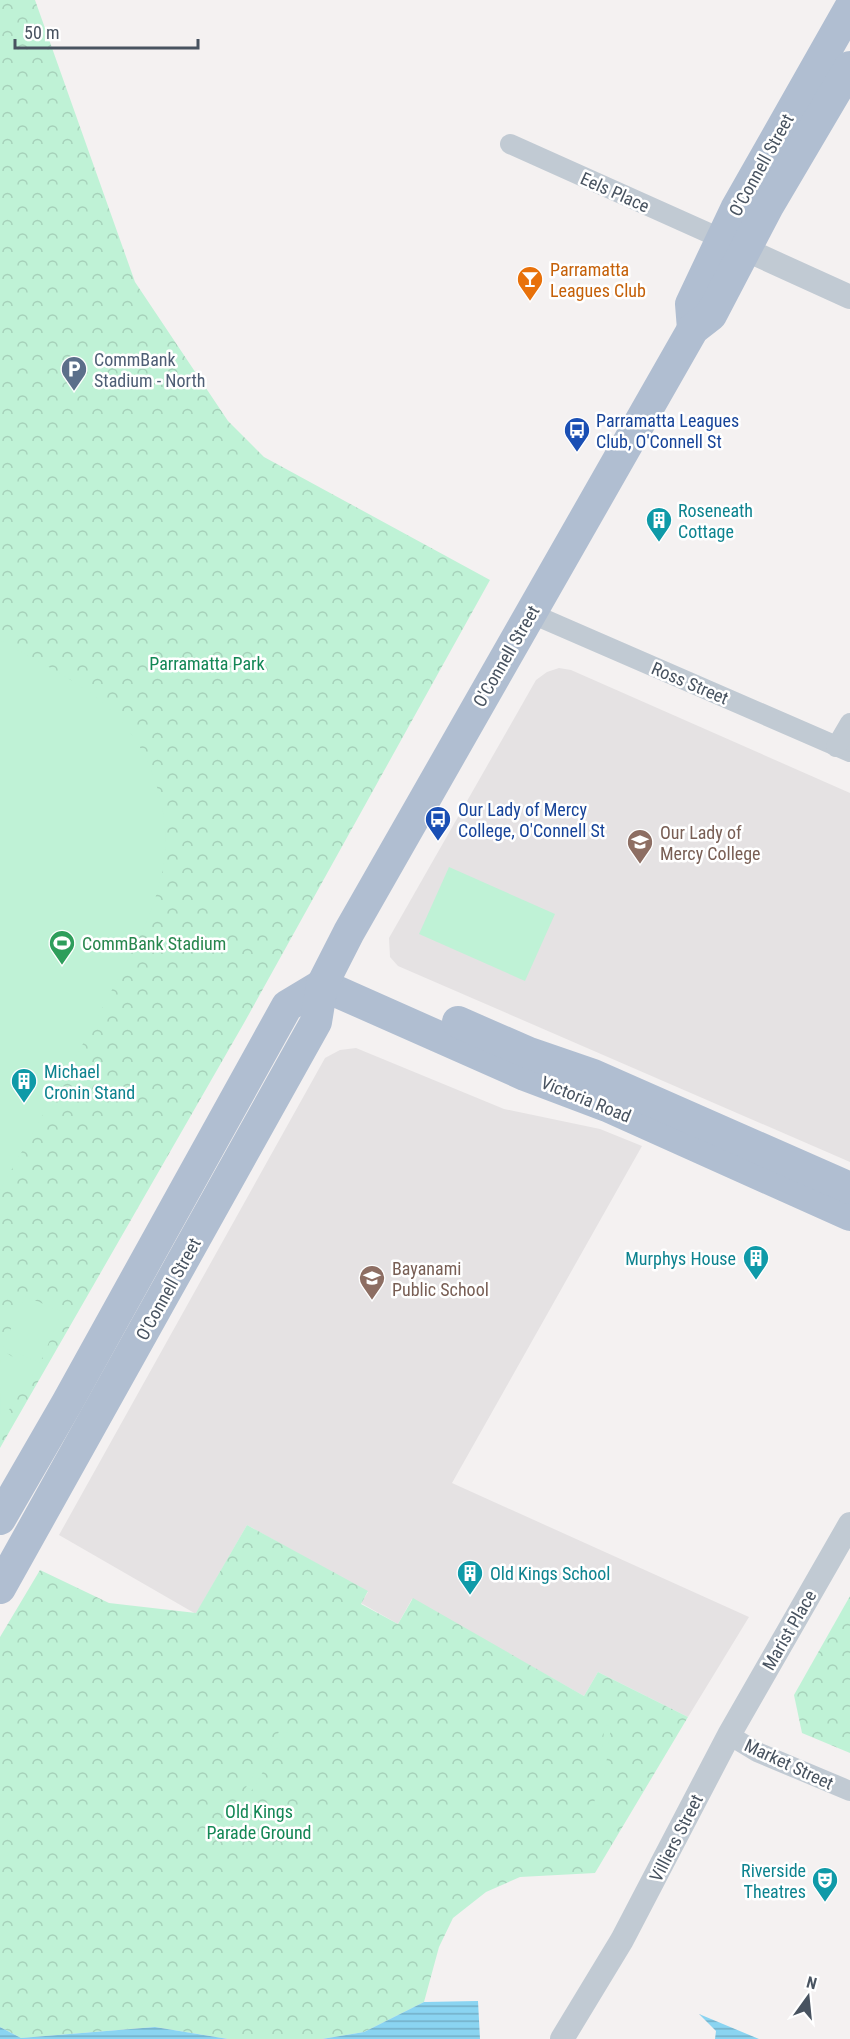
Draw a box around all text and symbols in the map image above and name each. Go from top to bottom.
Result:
scale bar [15,12,198,50]
text: 50 m [24,22,59,43]
street label: O'Connell Street [724,110,798,220]
street label: Eels Place [577,168,653,216]
place label: Parramatta Leagues Club [550,259,646,301]
bar icon: Parramatta Leagues Club [515,264,545,302]
place label: CommBank Stadium - North [94,349,205,391]
parking icon: CommBank Stadium - North [59,354,89,392]
place label: Parramatta Leagues Club, O'Connell St [596,410,739,452]
bus stop icon: Parramatta Leagues Club, O'Connell St [562,415,592,453]
place label: Roseneath Cottage [678,500,753,542]
building icon: Roseneath Cottage [644,505,674,543]
street label: O'Connell Street [468,602,544,710]
park label: Parramatta Park [149,653,265,674]
street label: Ross Street [648,657,732,709]
place label: Our Lady of Mercy College, O'Connell St [458,799,605,841]
bus stop icon: Our Lady of Mercy College, O'Connell St [423,804,453,842]
place label: Our Lady of Mercy College [660,822,761,864]
school or university icon: Our Lady of Mercy College [625,827,655,865]
sports icon: CommBank Stadium [47,928,77,966]
place label: CommBank Stadium [82,933,226,954]
place label: Michael Cronin Stand [44,1061,135,1103]
building icon: Michael Cronin Stand [9,1066,39,1104]
street label: Victoria Road [538,1071,634,1127]
street label: O'Connell Street [131,1234,205,1344]
building icon: Murphys House [741,1243,771,1281]
place label: Murphys House [625,1248,736,1269]
place label: Bayanami Public School [392,1258,489,1300]
school or university icon: Bayanami Public School [357,1263,387,1301]
building icon: Old Kings School [455,1558,485,1596]
place label: Old Kings School [490,1563,610,1584]
street label: Marist Place [758,1586,820,1674]
street label: Market Street [741,1734,837,1794]
street label: Villiers Street [645,1791,707,1885]
park label: Old Kings Parade Ground [206,1801,312,1843]
place label: Riverside Theatres [741,1860,806,1902]
theatre icon: Riverside Theatres [810,1865,840,1903]
north arrow [778,1967,838,2027]
text: N [805,1973,819,1993]

